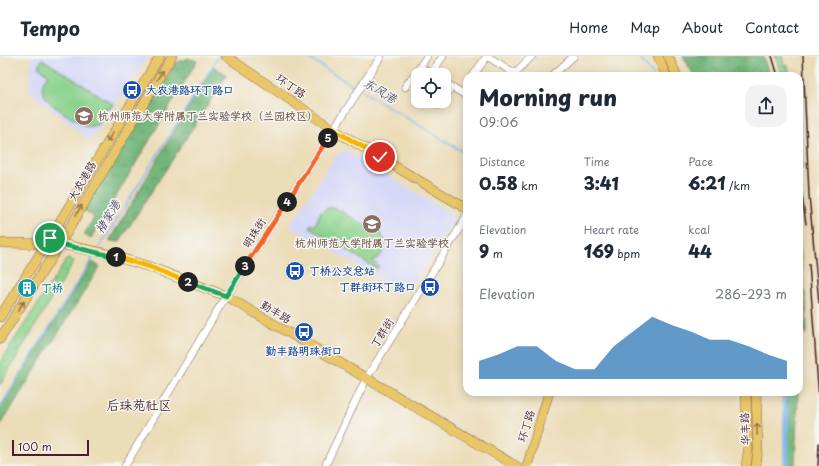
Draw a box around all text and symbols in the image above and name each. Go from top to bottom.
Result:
text: Tempo [20,14,80,42]
text: Home [569,17,608,38]
text: Map [630,17,660,38]
text: About [682,17,723,38]
text: Contact [745,17,799,38]
map controls [411,68,451,108]
button: locate [411,68,451,108]
one-way arrow [157,69,165,81]
street label: 环丁路 [273,69,310,102]
water label: 东风港 [360,73,401,108]
bus stop icon: 大农港路环丁路口 [121,79,143,101]
text: Morning run [479,80,617,113]
place label: 大农港路环丁路口 [146,81,234,98]
button: share [745,85,787,127]
school or university icon: 杭州师范大学附属丁兰实验学校（兰园校区） [73,105,95,127]
place label: 杭州师范大学附属丁兰实验学校（兰园校区） [98,107,318,124]
text: 09:06 [479,112,518,131]
pin: 5 [318,128,338,148]
text: 5 [324,129,332,146]
one-way arrow [106,131,114,143]
pin [363,140,397,174]
icon: check [369,146,391,168]
text: Distance [479,153,525,170]
text: Time [584,153,610,170]
text: Pace [688,153,713,170]
street label: 大农港路 [63,157,100,204]
text: 0.58 [479,170,518,196]
text: 3:41 [584,170,619,196]
text: 6:21 [688,170,726,196]
text: km [518,177,538,194]
text: /km [726,177,750,194]
pin: 4 [277,192,297,212]
text: 4 [283,193,291,210]
water label: 褚家港 [90,196,125,237]
one-way arrow [76,204,84,216]
street label: 明珠街 [238,213,270,251]
school or university icon: 杭州师范大学附属丁兰实验学校 [361,213,383,235]
pin [33,221,67,255]
text: Elevation [479,221,526,238]
text: Heart rate [584,221,639,238]
text: kcal [688,221,710,238]
icon: arrive [39,227,61,249]
place label: 杭州师范大学附属丁兰实验学校 [295,234,449,251]
text: 9 [479,238,489,264]
text: 169 [584,238,614,264]
text: 44 [688,238,712,264]
text: m [489,245,503,262]
text: bpm [614,245,640,262]
pin: 1 [106,247,126,267]
text: 1 [113,248,119,265]
pin: 3 [235,256,255,276]
text: 3 [241,257,249,274]
bus stop icon: 丁桥公交总站 [284,260,306,282]
place label: 丁桥公交总站 [309,262,375,279]
pin: 2 [178,272,198,292]
text: 2 [184,273,192,290]
bus stop icon: 丁群街环丁路口 [419,276,441,298]
building icon: 丁桥 [16,277,38,299]
place label: 丁群街环丁路口 [339,278,416,295]
place label: 丁桥 [41,279,63,296]
text: Elevation [479,284,535,303]
text: 286–293 m [715,284,787,303]
street label: 勤丰路 [258,296,295,327]
one-way arrow [17,301,25,312]
street label: 丁群街 [366,313,398,351]
bus stop icon: 勤丰路明珠街口 [293,321,315,343]
place label: 勤丰路明珠街口 [266,342,343,359]
district label: 后珠苑社区 [106,395,172,414]
street label: 环丁路 [513,408,538,444]
street label: 华丰路 [735,412,754,446]
one-way arrow [753,423,761,436]
scale bar [12,438,89,457]
text: 100 m [18,438,52,455]

